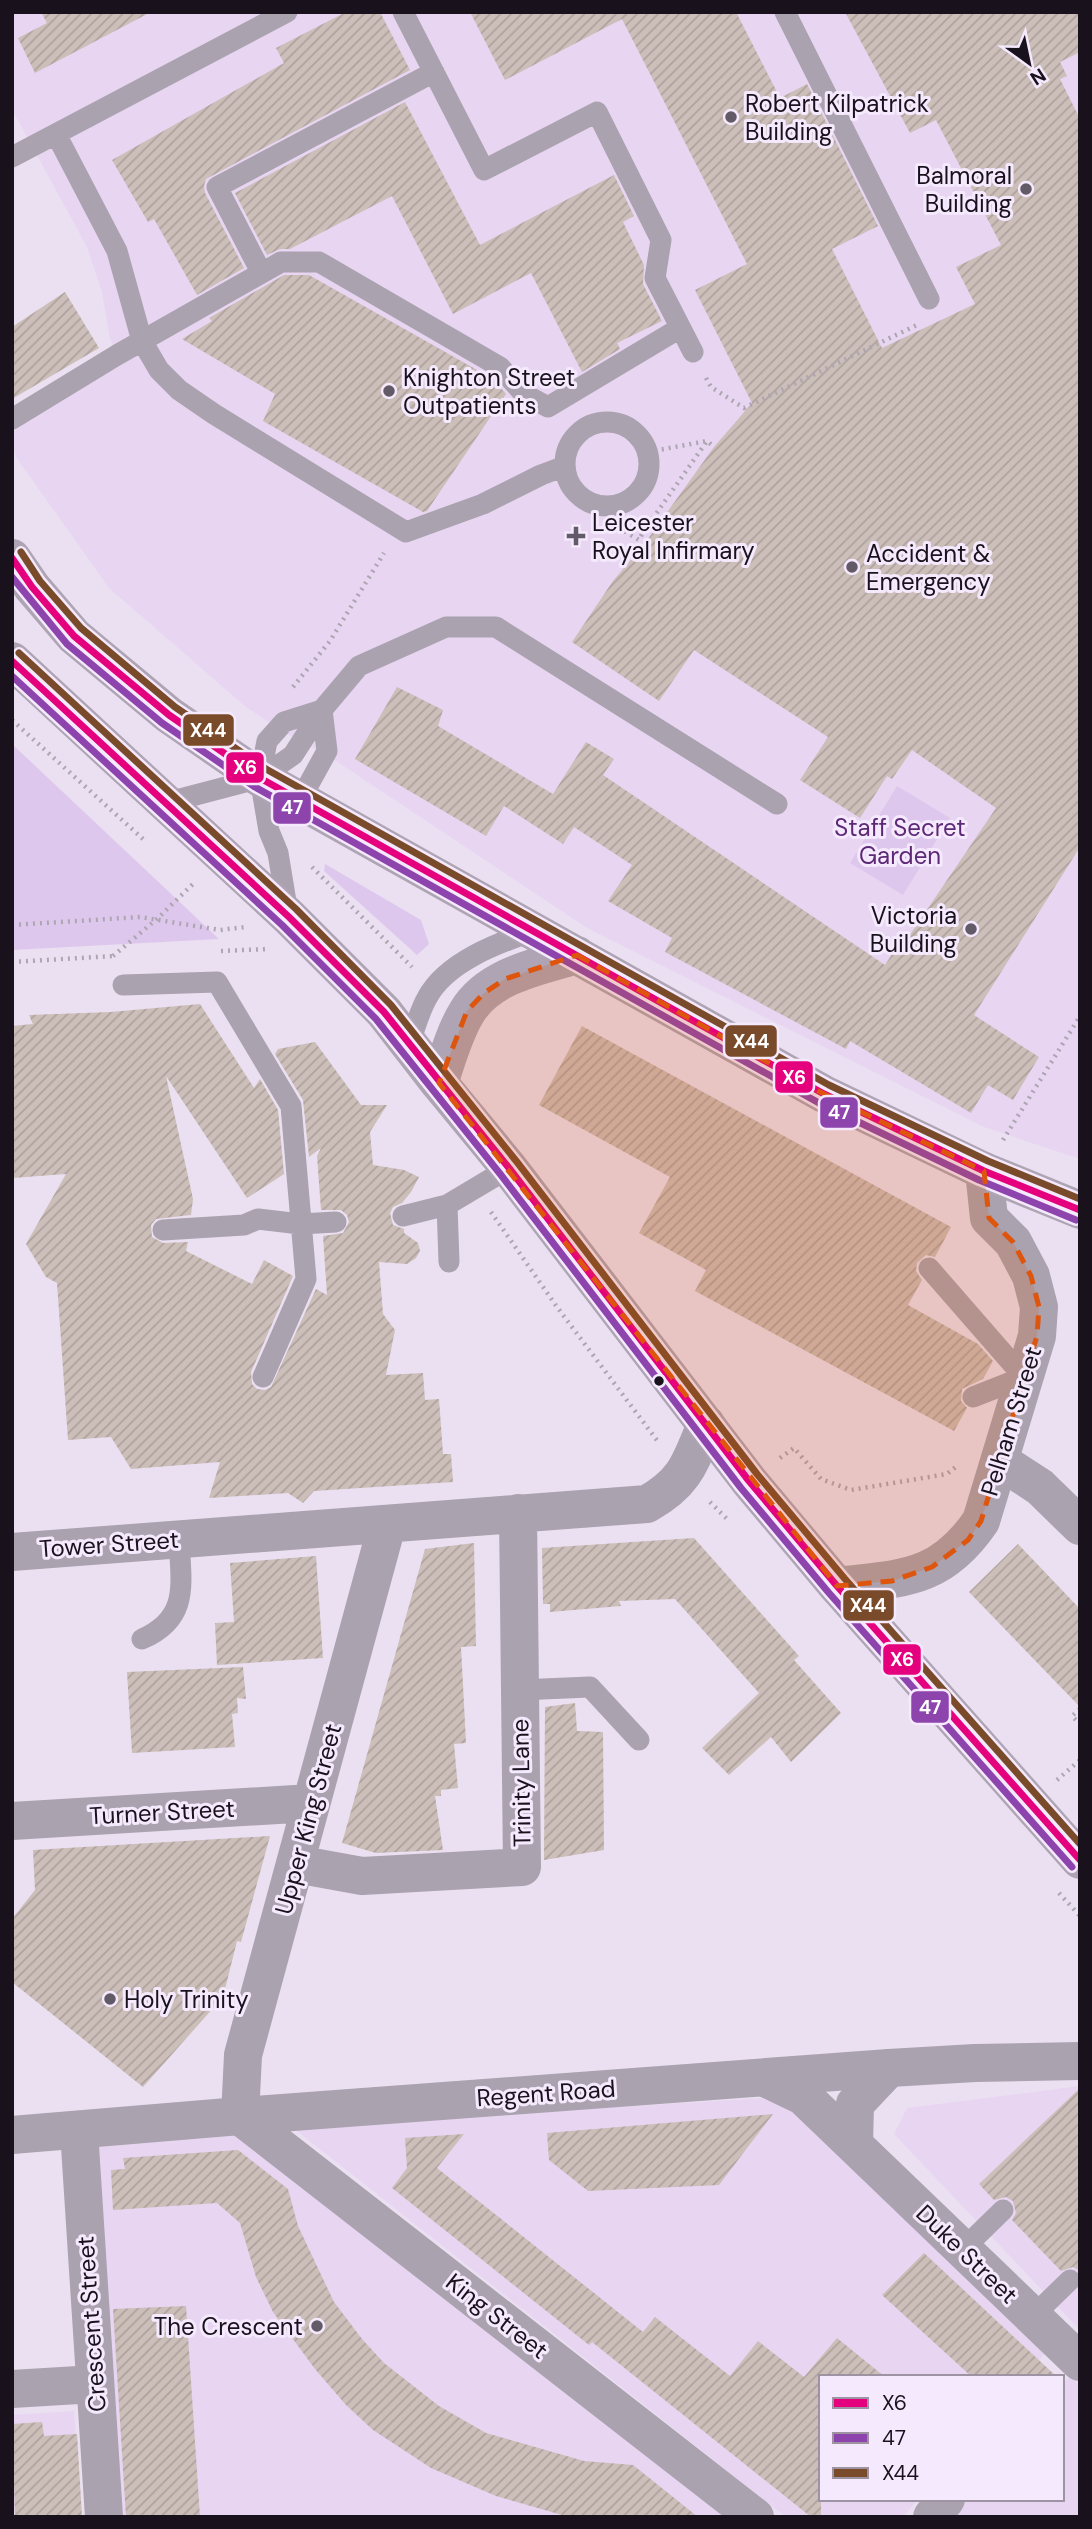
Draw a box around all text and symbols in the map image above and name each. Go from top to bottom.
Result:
north arrow [994,28,1064,98]
text: N [1025,63,1051,91]
place label: Robert Kilpatrick Building [745,88,929,147]
marker: Robert Kilpatrick Building [723,109,739,125]
place label: Balmoral Building [916,160,1012,219]
marker: Balmoral Building [1018,181,1034,197]
place label: Knighton Street Outpatients [403,362,575,421]
marker: Knighton Street Outpatients [381,383,397,399]
place label: Leicester Royal Infirmary [592,507,755,566]
marker: Leicester Royal Infirmary [566,526,586,546]
place label: Accident & Emergency [866,538,991,597]
marker: Accident & Emergency [844,559,860,575]
line badge: X44 [182,713,235,747]
text: X44 [190,718,226,743]
line badge: X6 [225,751,265,784]
text: X6 [233,755,257,780]
line badge: 47 [272,791,312,825]
text: 47 [281,795,303,820]
park label: Staff Secret Garden [834,812,966,871]
place label: Victoria Building [870,900,957,959]
marker: Victoria Building [963,921,979,937]
line badge: X44 [724,1024,778,1058]
text: X44 [733,1029,769,1054]
line badge: X6 [774,1060,814,1094]
text: X6 [782,1065,806,1090]
line badge: 47 [819,1096,859,1129]
text: 47 [828,1100,850,1125]
street label: Pelham Street [974,1342,1048,1500]
unlabelled marker [652,1374,666,1388]
street label: Tower Street [38,1524,180,1564]
line badge: X44 [842,1589,895,1622]
text: X44 [850,1593,886,1618]
line badge: X6 [882,1643,922,1676]
text: X6 [890,1647,914,1672]
line badge: 47 [910,1690,950,1724]
text: 47 [919,1695,941,1720]
street label: Trinity Lane [504,1718,538,1848]
street label: Upper King Street [268,1720,348,1918]
street label: Turner Street [88,1793,236,1831]
place label: Holy Trinity [124,1984,249,2015]
marker: Holy Trinity [102,1991,118,2007]
street label: Regent Road [476,2073,616,2113]
street label: Duke Street [910,2198,1024,2310]
street label: Crescent Street [69,2235,113,2413]
street label: King Street [440,2266,554,2366]
place label: The Crescent [154,2311,303,2342]
marker: The Crescent [309,2318,325,2334]
legend [819,2375,1064,2501]
text: X6 [882,2389,907,2417]
text: 47 [882,2424,906,2452]
text: X44 [882,2459,919,2487]

